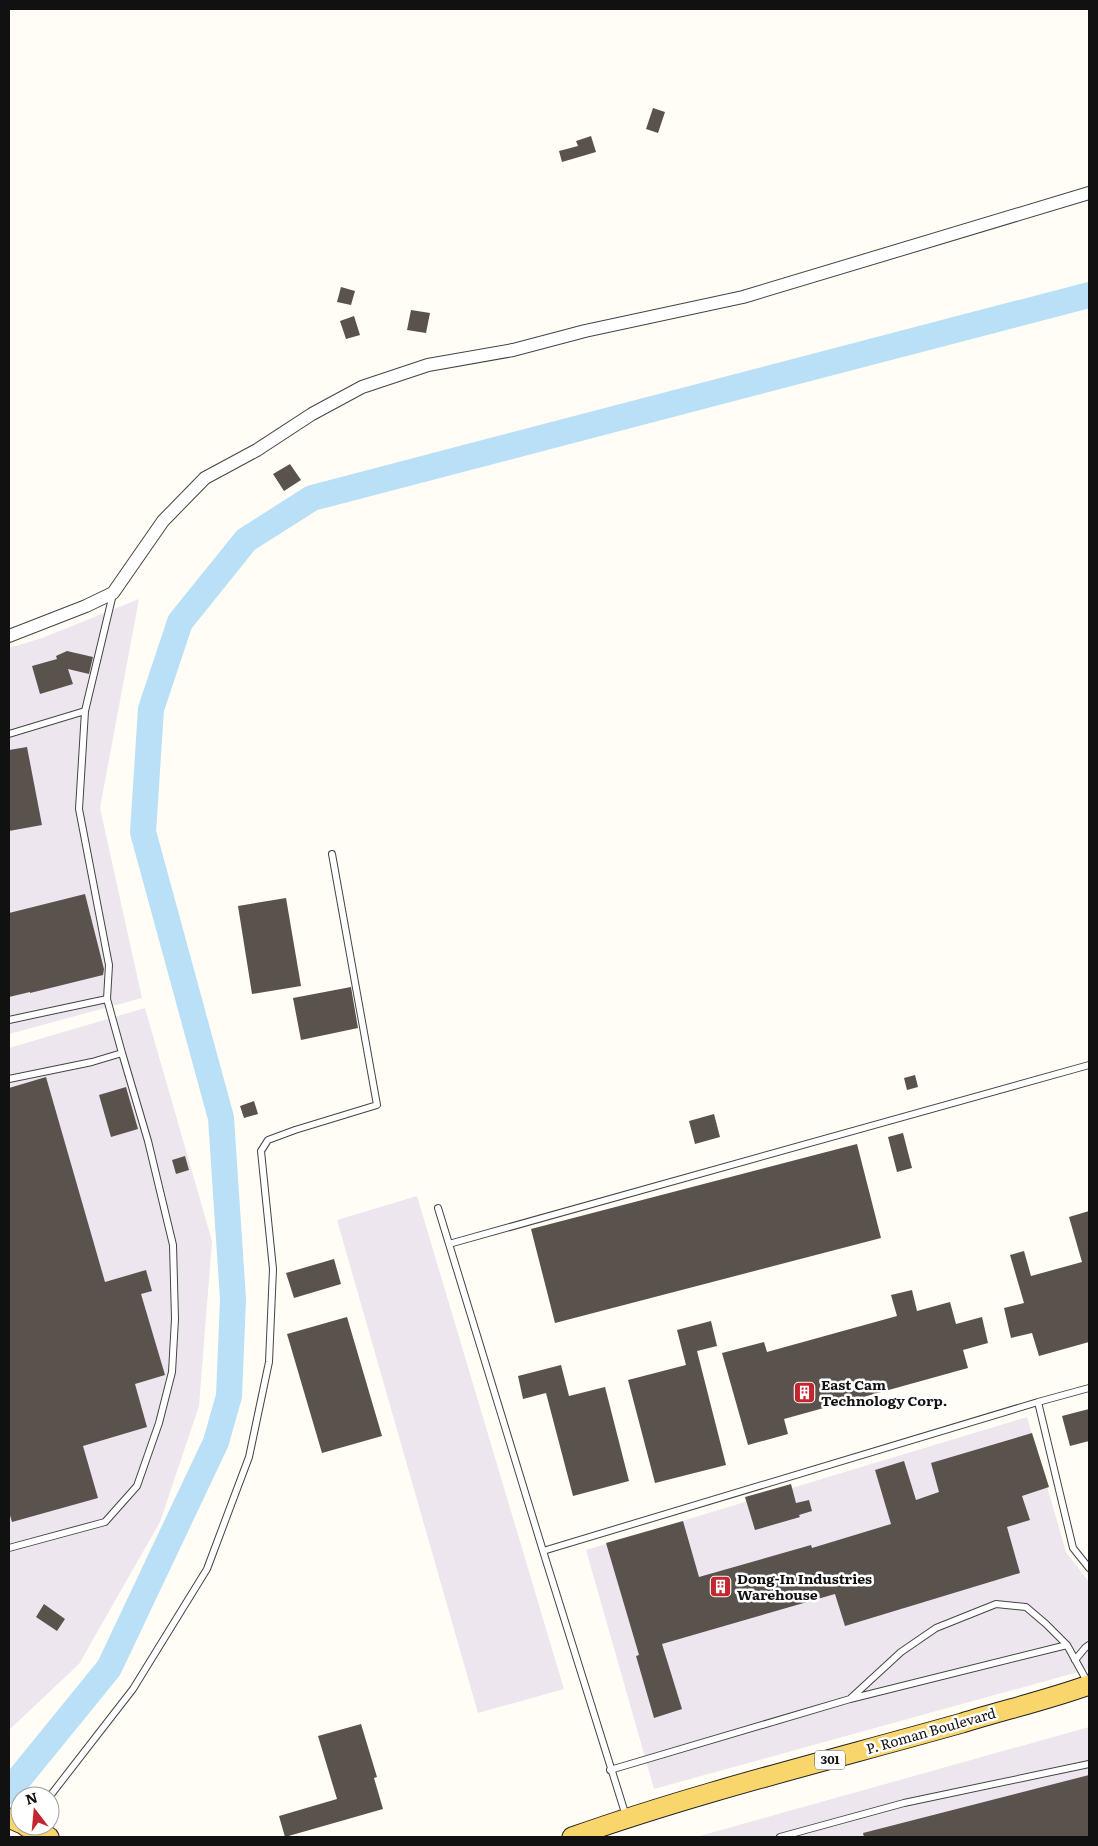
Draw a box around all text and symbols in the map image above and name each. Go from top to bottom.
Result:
place label: East Cam Technology Corp. [821,1374,947,1410]
building icon: East Cam Technology Corp. [793,1381,817,1405]
place label: Dong-In Industries Warehouse [737,1568,872,1604]
building icon: Dong-In Industries Warehouse [709,1575,733,1599]
street label: P. Roman Boulevard [863,1702,998,1758]
road number: 301 [815,1750,845,1770]
north arrow [10,1786,60,1836]
text: N [23,1786,40,1809]

